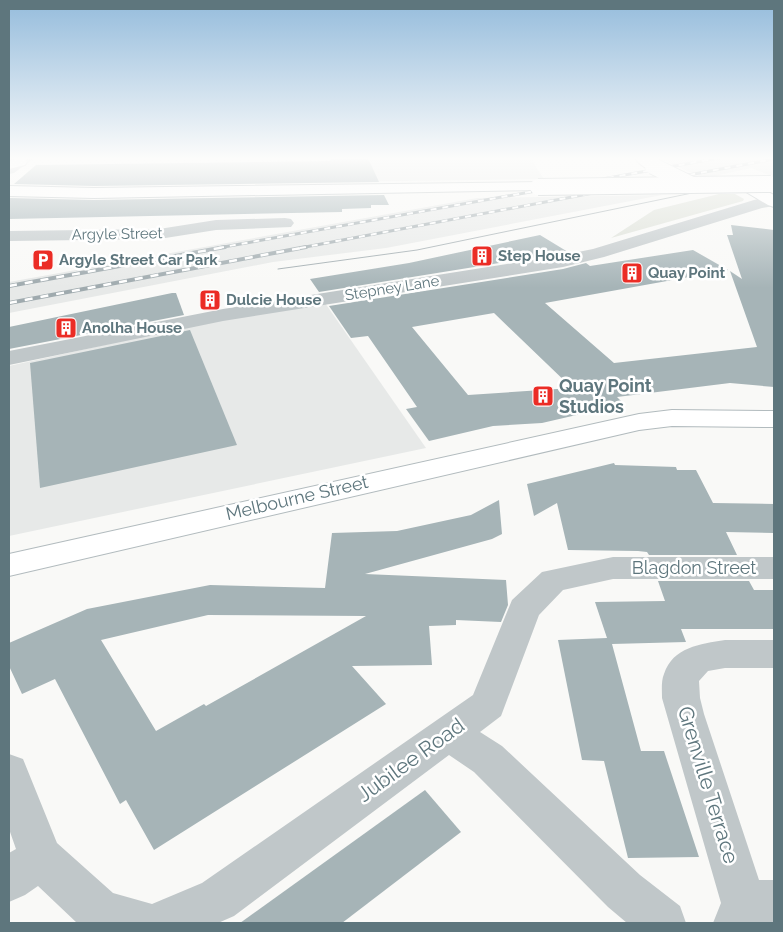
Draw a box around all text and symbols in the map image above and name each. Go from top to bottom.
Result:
street label: Argyle Street [71,224,163,244]
building icon: Step House [470,244,494,268]
place label: Step House [498,247,581,265]
parking icon: Argyle Street Car Park [31,248,55,272]
place label: Argyle Street Car Park [59,251,218,269]
building icon: Quay Point [620,261,644,285]
place label: Quay Point [648,264,725,282]
street label: Stepney Lane [344,272,441,304]
building icon: Dulcie House [198,288,222,312]
place label: Dulcie House [226,291,321,309]
building icon: Anolha House [54,316,78,340]
place label: Anolha House [82,319,182,337]
place label: Quay Point Studios [559,375,652,417]
building icon: Quay Point Studios [531,384,555,408]
street label: Melbourne Street [224,471,370,524]
street label: Blagdon Street [632,557,756,578]
street label: Grenville Terrace [673,703,744,867]
street label: Jubilee Road [352,712,469,807]

